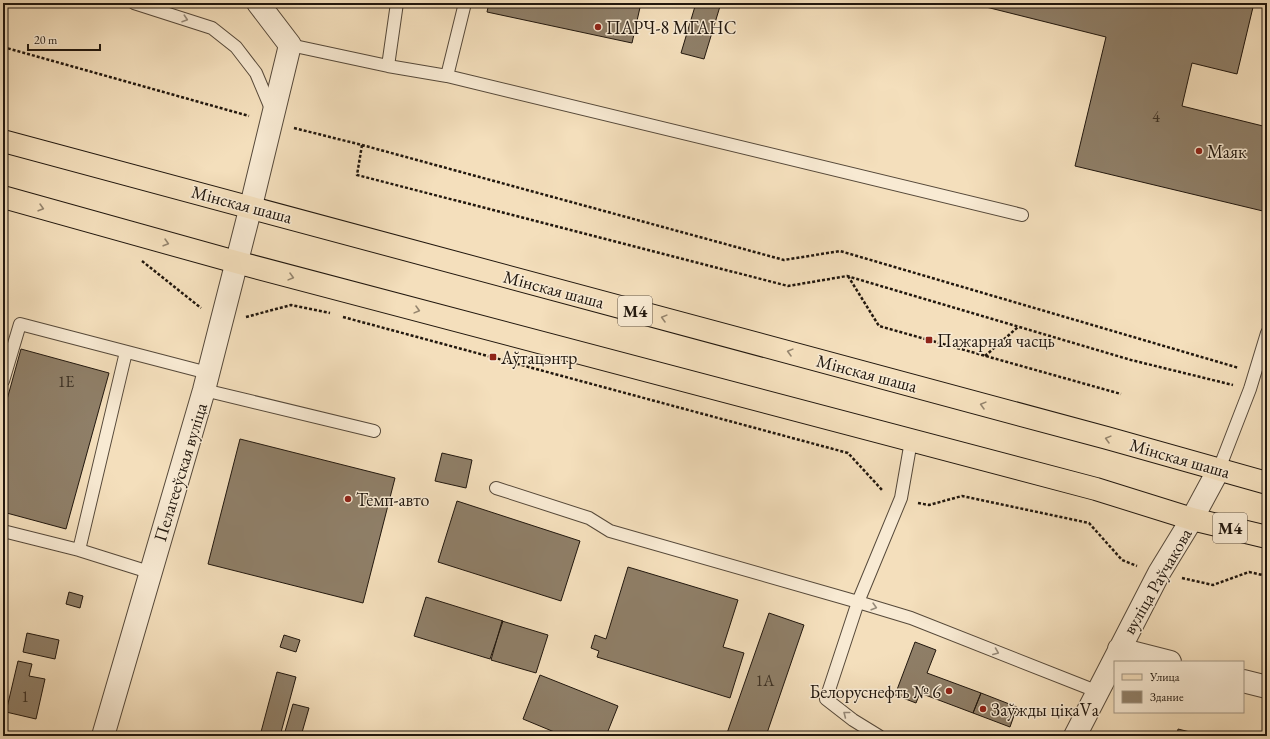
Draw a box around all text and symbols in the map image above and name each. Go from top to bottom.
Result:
one-way arrow [181,14,188,23]
place label: ПАРЧ-8 МГАНС [606,16,736,39]
marker: ПАРЧ-8 МГАНС [593,22,603,32]
scale bar [28,26,100,52]
text: 20 m [34,32,58,48]
house number: 4 [1152,106,1160,127]
place label: Маяк [1207,140,1247,163]
marker: Маяк [1194,146,1204,156]
street label: Мінская шаша [189,179,296,229]
one-way arrow [37,203,44,211]
one-way arrow [162,238,169,247]
street label: Мінская шаша [501,264,608,314]
one-way arrow [287,272,294,281]
road number: М4 [618,296,652,326]
one-way arrow [413,305,420,314]
one-way arrow [661,315,667,323]
place label: Пажарная часць [937,329,1055,352]
marker: Пажарная часць [924,335,934,345]
place label: Аўтацэнтр [500,346,577,369]
one-way arrow [786,348,793,357]
street label: Мінская шаша [814,348,921,398]
marker: Аўтацэнтр [488,352,498,362]
house number: 1Е [58,371,74,392]
street label: Пелагееўская вуліца [148,399,212,544]
one-way arrow [979,401,986,409]
street label: Мінская шаша [1127,433,1234,484]
one-way arrow [1105,435,1111,443]
place label: Темп-авто [356,488,430,511]
marker: Темп-авто [343,494,353,504]
road number: М4 [1213,513,1247,543]
street label: вуліца Раўчакова [1117,523,1197,638]
one-way arrow [870,602,877,611]
one-way arrow [993,647,1000,655]
legend [1114,661,1244,713]
text: Улица [1149,669,1180,685]
house number: 1А [756,670,775,691]
place label: Белоруснефть № 6 [810,680,941,703]
house number: 1 [21,686,29,707]
marker: Белоруснефть № 6 [944,686,954,696]
text: Здание [1150,689,1184,705]
place label: Заўжды цікаVа [991,698,1100,721]
marker: Заўжды цікаVа [978,704,988,714]
one-way arrow [844,712,851,719]

